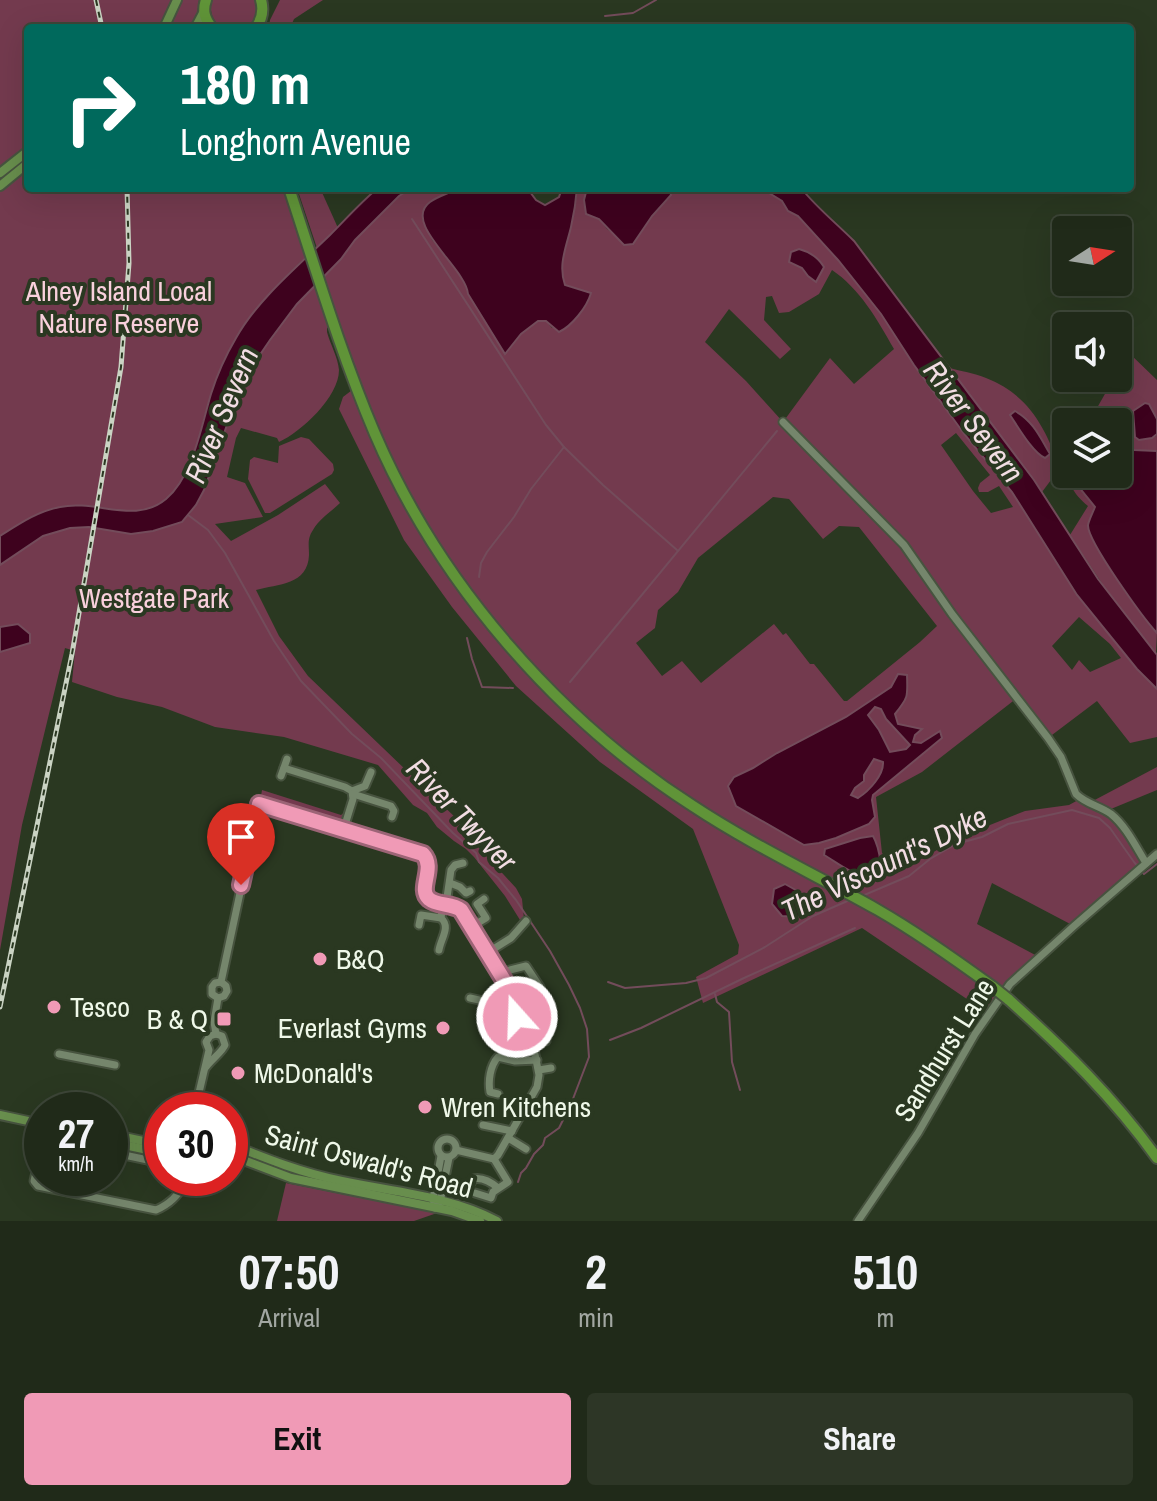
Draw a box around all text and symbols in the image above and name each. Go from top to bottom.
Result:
text: 180 m [180,46,310,121]
icon: right [48,56,152,160]
text: Longhorn Avenue [180,118,411,166]
north arrow [1052,216,1132,296]
map controls [1052,216,1132,488]
park label: Alney Island Local Nature Reserve [25,272,212,342]
button: sound [1052,312,1132,392]
water label: River Severn [175,341,267,489]
water label: River Severn [915,352,1033,490]
button: layers [1052,408,1132,488]
park label: Westgate Park [79,579,230,617]
water label: River Twyver [398,749,527,880]
water label: The Viscount's Dyke [774,796,994,930]
pin [207,803,275,885]
icon: arrive [219,815,263,859]
place label: B&Q [336,940,385,978]
marker: B&Q [311,950,329,968]
street label: Sandhurst Lane [885,971,1003,1129]
position arrow [475,975,559,1059]
place label: Tesco [70,988,130,1026]
marker: Tesco [45,998,63,1016]
place label: B & Q [147,1000,208,1038]
place label: Everlast Gyms [278,1009,427,1047]
marker: B & Q [215,1010,233,1028]
marker: Everlast Gyms [434,1019,452,1037]
place label: McDonald's [254,1054,373,1092]
marker: McDonald's [229,1064,247,1082]
place label: Wren Kitchens [441,1088,591,1126]
speed limit sign: 30 [144,1092,248,1196]
marker: Wren Kitchens [416,1098,434,1116]
text: 27 [58,1107,94,1160]
street label: Saint Oswald's Road [261,1115,477,1207]
text: km/h [58,1150,94,1177]
text: 07:50 [239,1239,339,1304]
text: 2 [585,1239,607,1304]
text: 510 [853,1239,918,1304]
text: Arrival [258,1300,320,1335]
text: min [578,1300,614,1335]
text: m [877,1300,894,1335]
button: Exit [24,1393,571,1485]
button: Share [587,1393,1133,1485]

